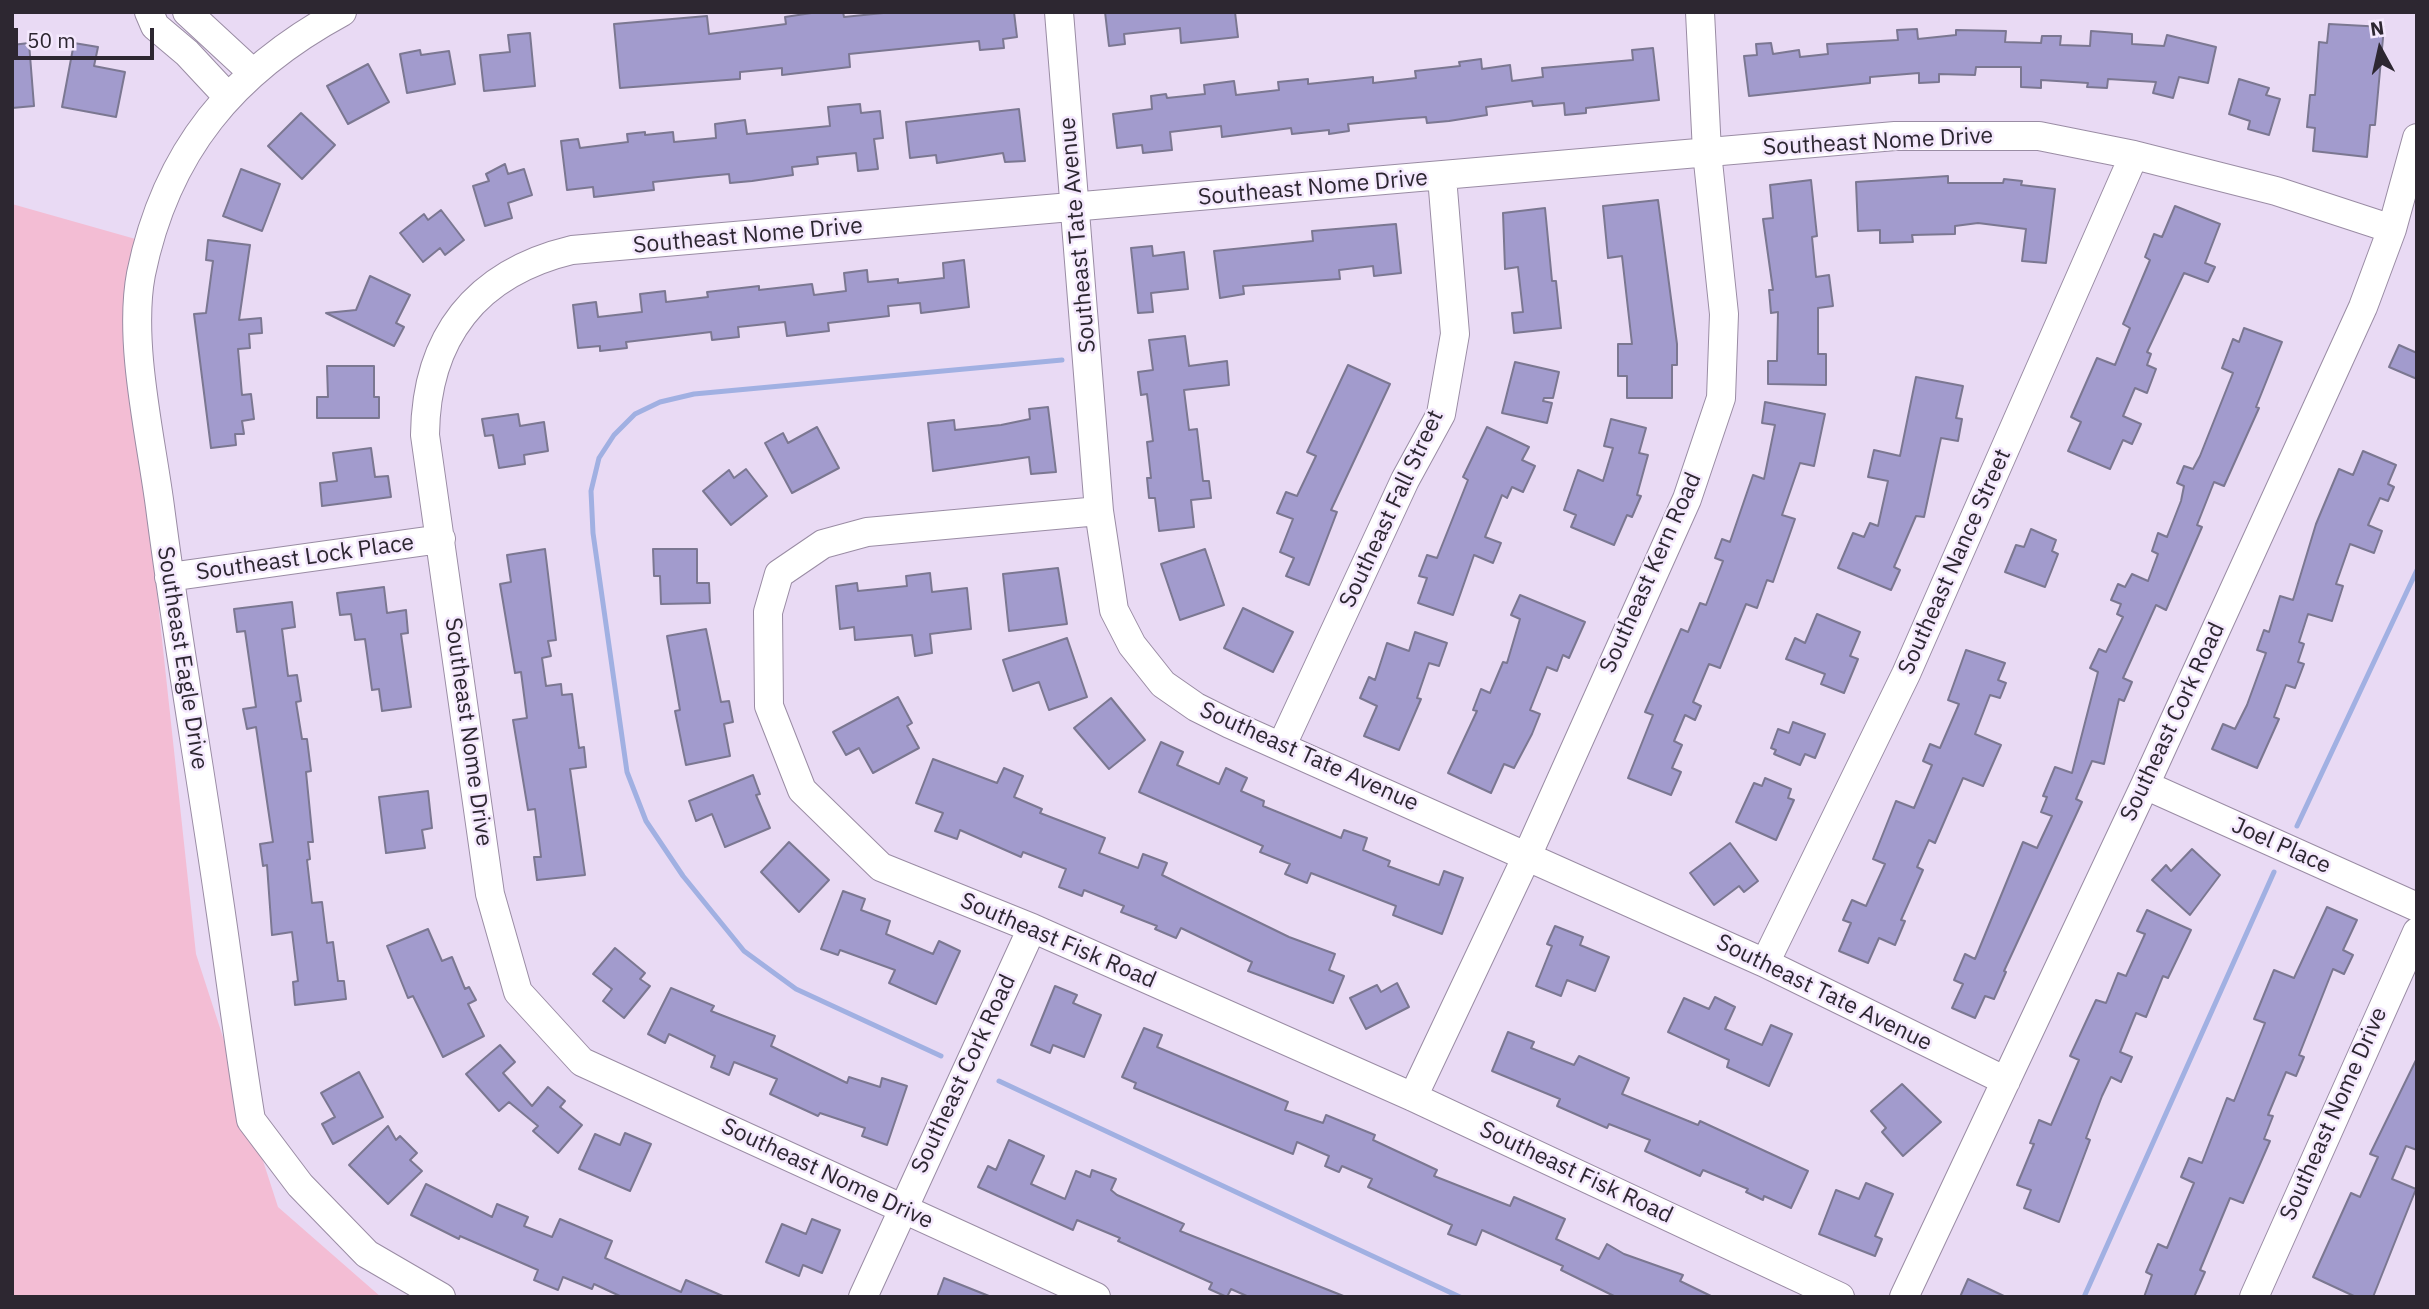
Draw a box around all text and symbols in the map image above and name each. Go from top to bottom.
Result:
scale bar [18,14,158,58]
north arrow [2345,14,2415,84]
text: N [2369,15,2386,41]
text: 50 m [27,26,76,54]
street label: Southeast Tate Avenue [1054,116,1102,354]
street label: Southeast Nome Drive [1762,122,1994,162]
street label: Southeast Nome Drive [1197,164,1429,212]
street label: Southeast Nome Drive [632,212,864,260]
street label: Southeast Fall Street [1334,406,1450,612]
street label: Southeast Nance Street [1893,445,2017,679]
street label: Southeast Kern Road [1594,469,1708,677]
street label: Southeast Lock Place [194,529,416,587]
street label: Southeast Eagle Drive [151,545,213,771]
street label: Southeast Nome Drive [438,616,498,848]
street label: Southeast Cork Road [2115,618,2231,826]
street label: Southeast Tate Avenue [1195,696,1423,818]
street label: Joel Place [2227,812,2335,880]
street label: Southeast Fisk Road [956,887,1160,995]
street label: Southeast Tate Avenue [1712,929,1936,1057]
street label: Southeast Cork Road [906,970,1022,1178]
street label: Southeast Nome Drive [2275,1003,2393,1225]
street label: Southeast Nome Drive [717,1113,937,1235]
street label: Southeast Fisk Road [1475,1116,1677,1230]

